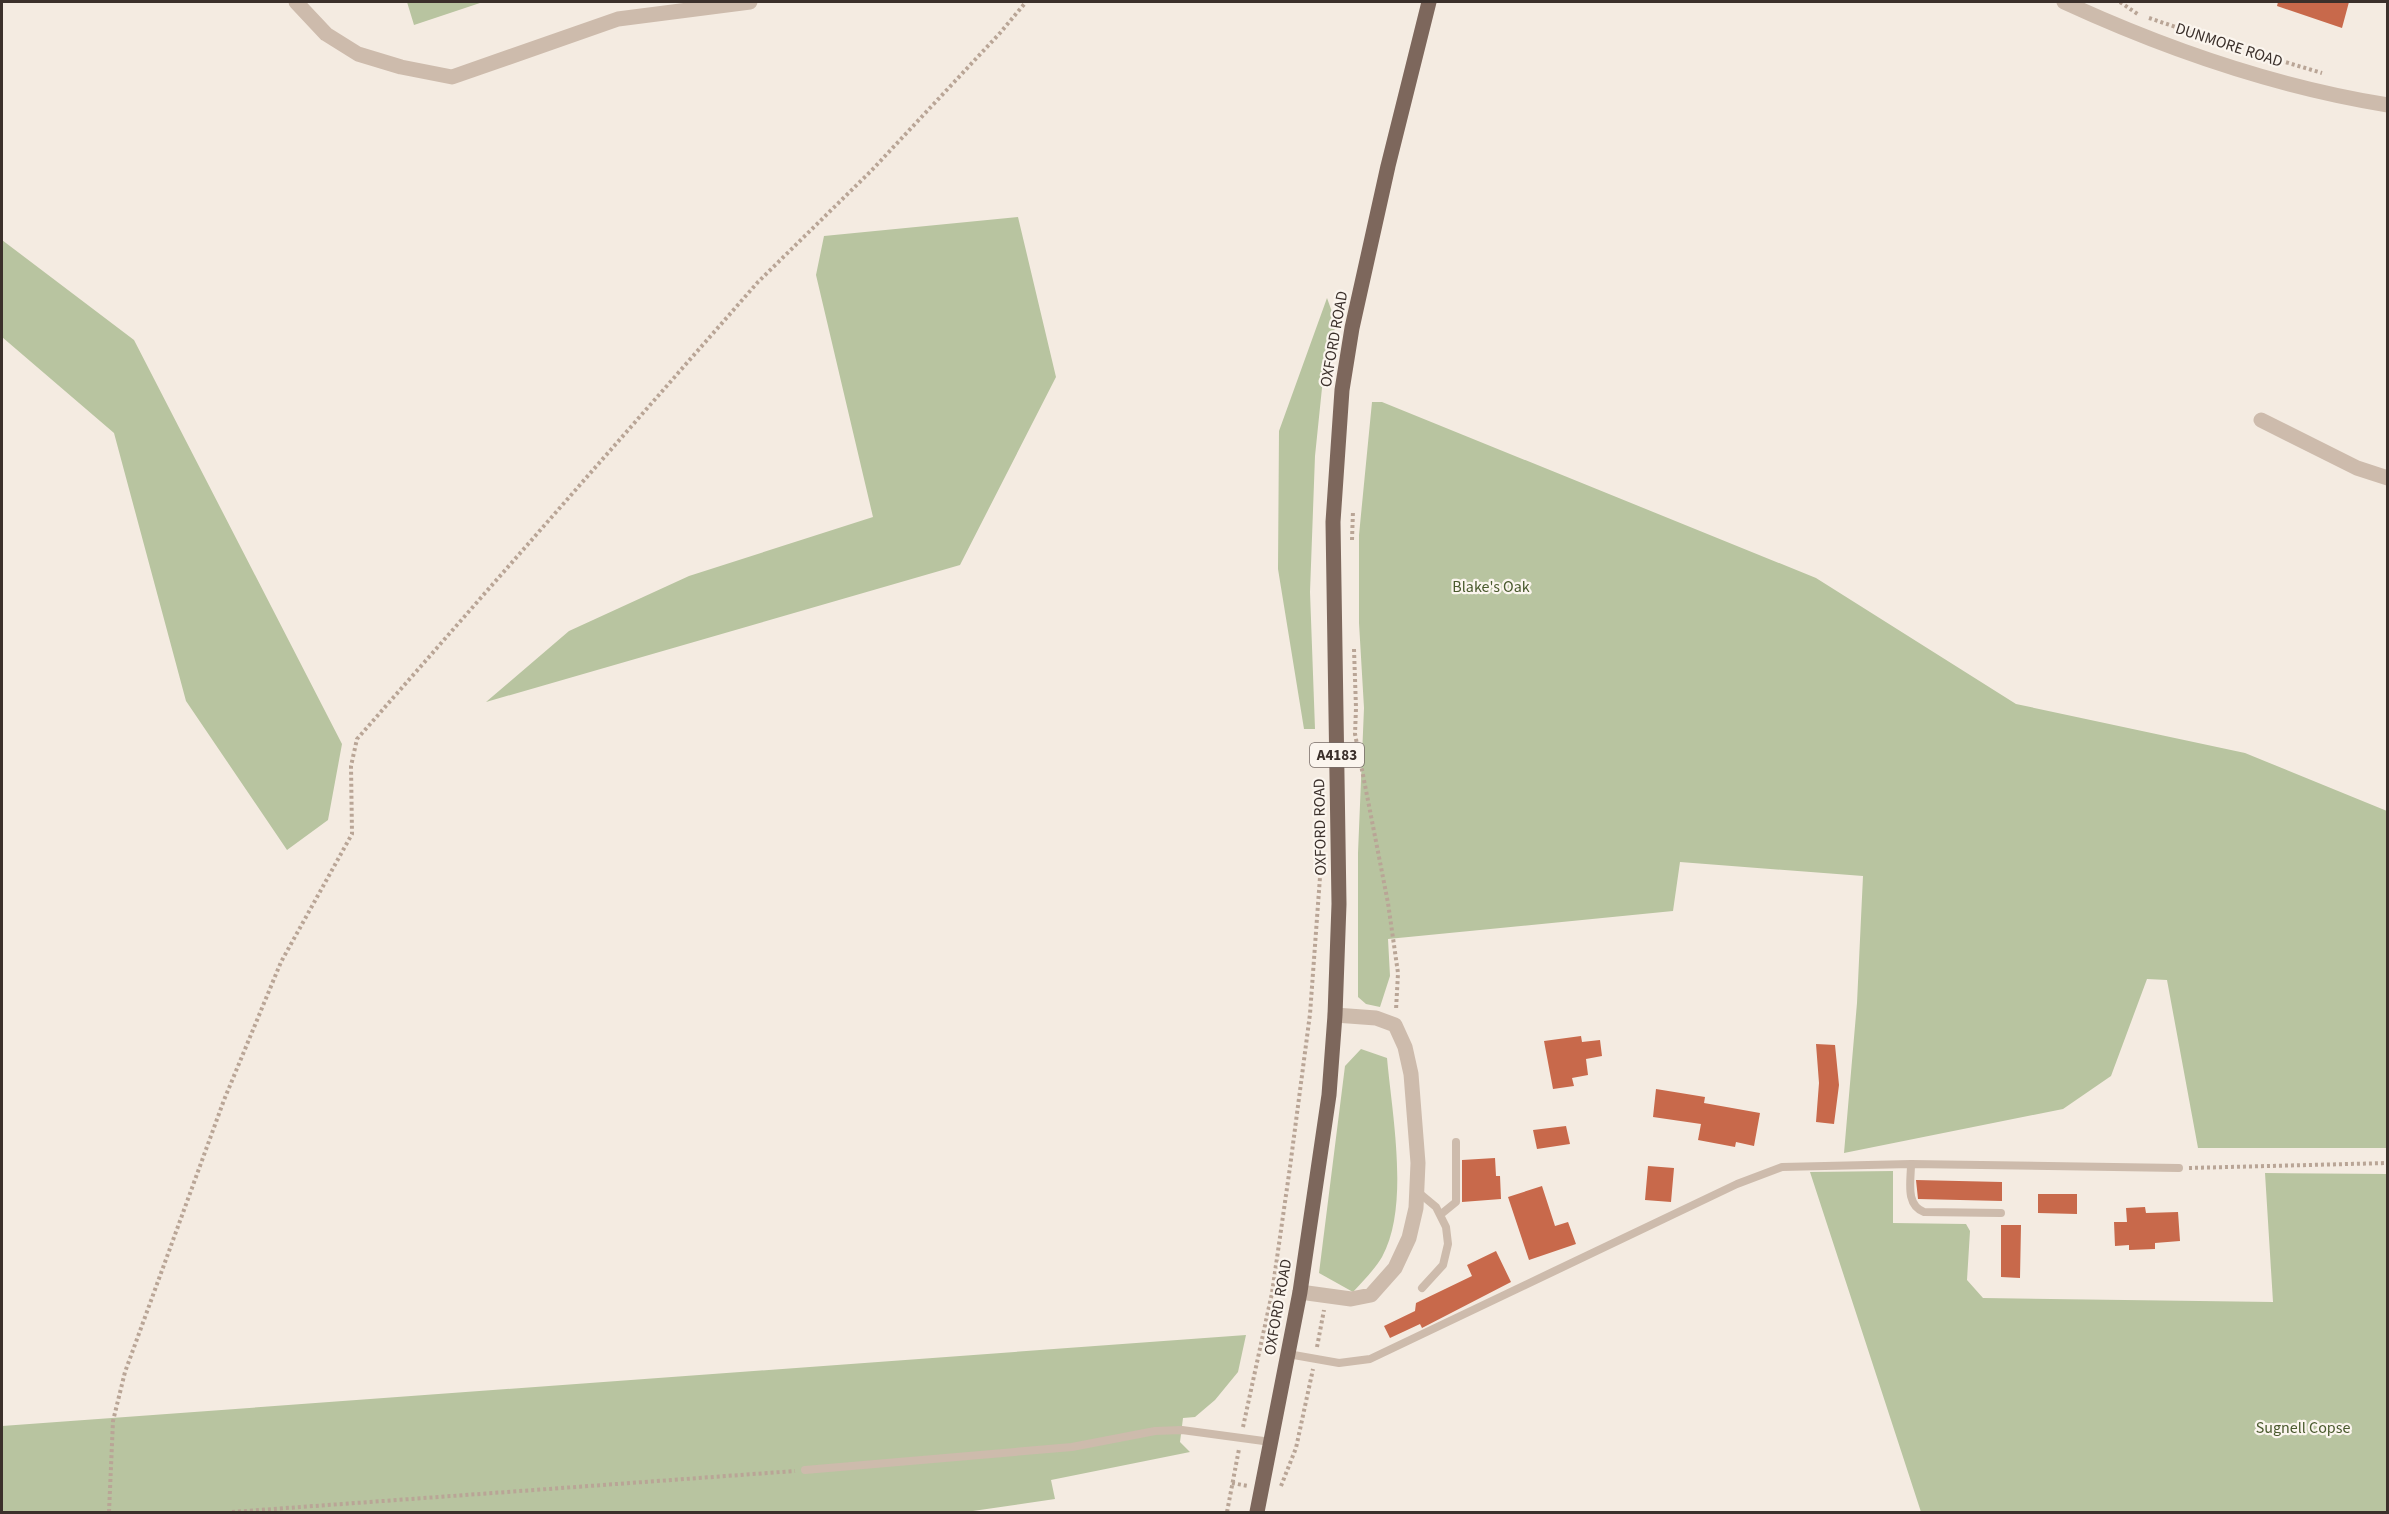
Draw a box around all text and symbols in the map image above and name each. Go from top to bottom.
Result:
street label: DUNMORE ROAD [2173,17,2286,73]
street label: OXFORD ROAD [1315,289,1353,389]
park label: Blake's Oak [1452,576,1530,598]
road number: A4183 [1310,743,1364,767]
street label: OXFORD ROAD [1308,778,1332,876]
street label: OXFORD ROAD [1259,1257,1297,1357]
park label: Sugnell Copse [2256,1417,2350,1439]

